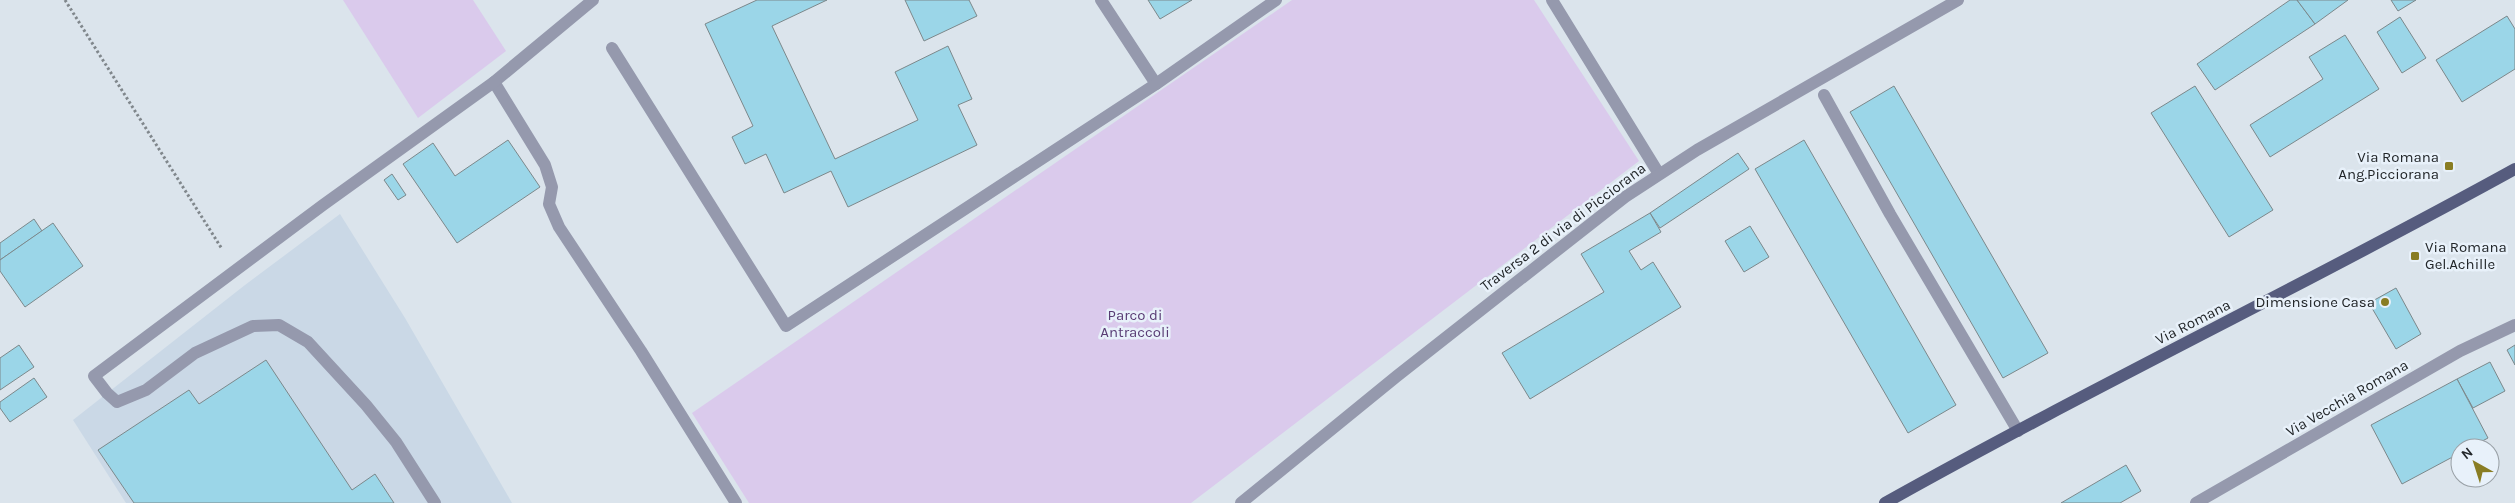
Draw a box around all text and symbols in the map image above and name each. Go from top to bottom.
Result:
place label: Via Romana Ang.Picciorana [2338,148,2439,183]
street label: Traversa 2 di via di Picciorana [1477,159,1649,295]
marker: Via Romana Ang.Picciorana [2443,160,2455,172]
place label: Via Romana Gel.Achille [2425,238,2507,273]
marker: Via Romana Gel.Achille [2409,250,2421,262]
place label: Dimensione Casa [2255,293,2375,311]
street label: Via Romana [2153,295,2233,349]
marker: Dimensione Casa [2379,296,2391,308]
park label: Parco di Antraccoli [1100,306,1170,341]
street label: Via Vecchia Romana [2283,356,2411,440]
north arrow [2450,438,2500,488]
text: N [2458,444,2476,463]

